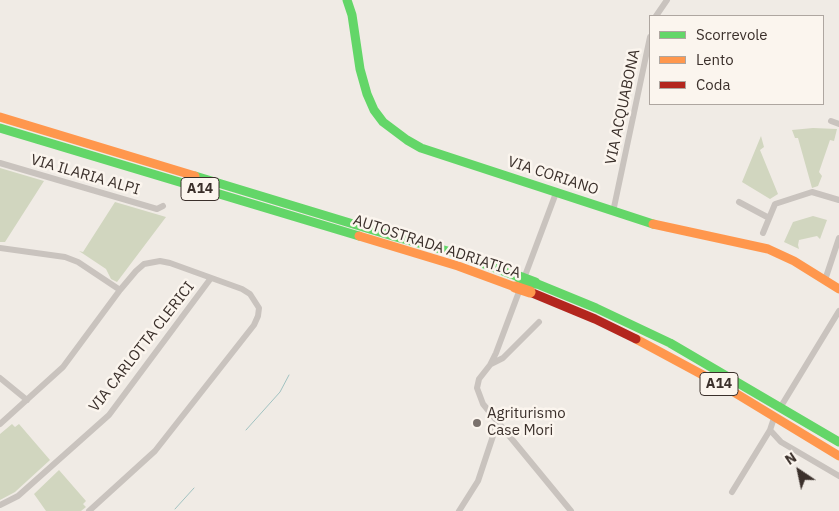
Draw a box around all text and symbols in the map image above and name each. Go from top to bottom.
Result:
legend [649,15,824,105]
text: Scorrevole [696,25,768,44]
street label: VIA ACQUABONA [602,48,644,166]
text: Lento [696,50,734,69]
text: Coda [696,75,730,94]
street label: VIA ILARIA ALPI [28,151,142,199]
street label: VIA CORIANO [505,153,601,199]
road number: A14 [181,178,219,200]
street label: AUTOSTRADA ADRIATICA [351,211,523,283]
street label: VIA CARLOTTA CLERICI [86,278,198,416]
road number: A14 [700,372,738,396]
place label: Agriturismo Case Mori [487,405,566,440]
marker: Agriturismo Case Mori [471,417,483,429]
north arrow [774,446,824,496]
text: N [781,448,800,469]

